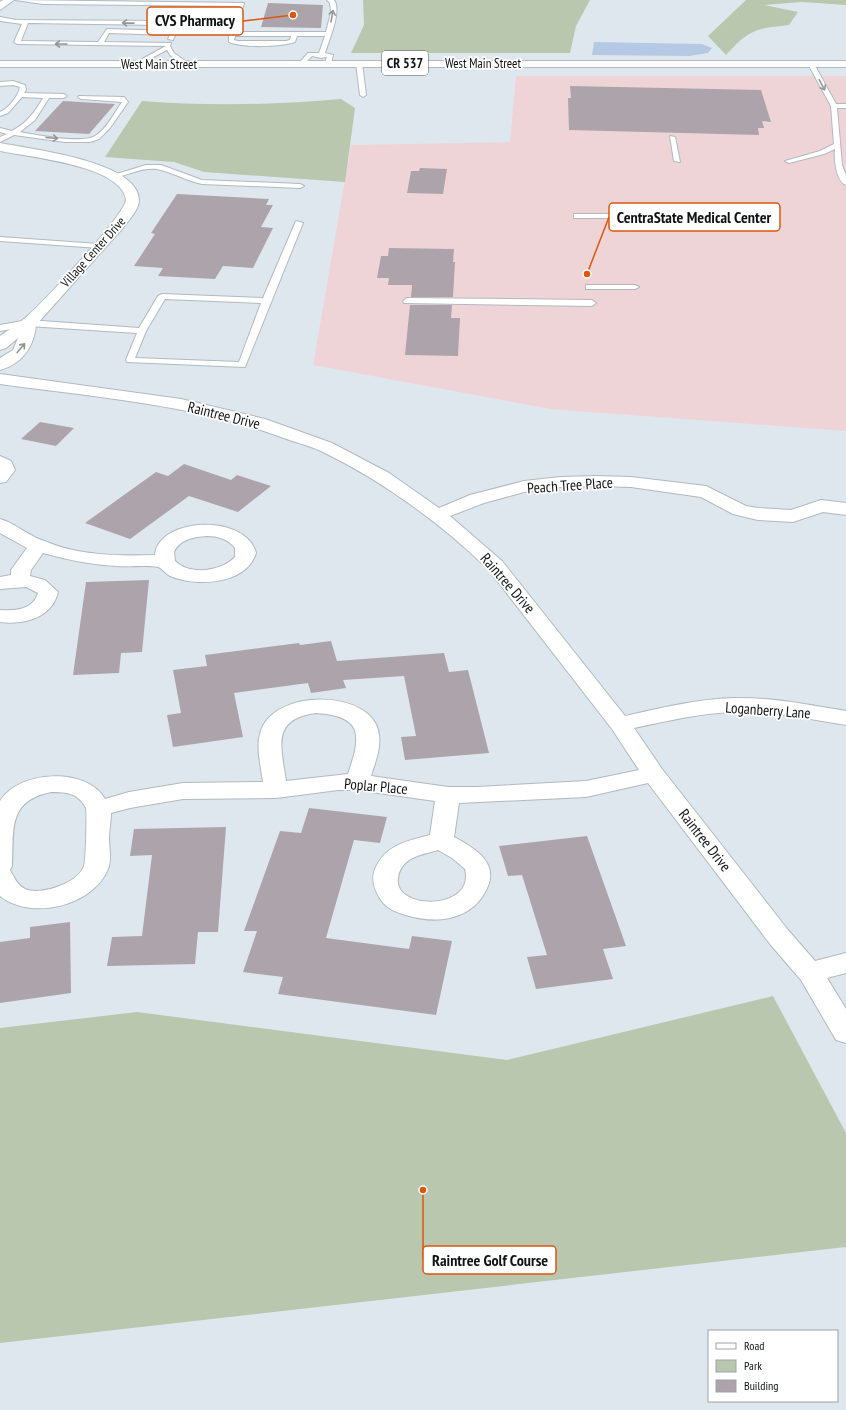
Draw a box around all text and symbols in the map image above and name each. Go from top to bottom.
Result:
callout: CVS Pharmacy [147,7,243,35]
text: CVS Pharmacy [155,10,236,30]
one-way arrow [329,10,337,23]
one-way arrow [122,19,135,27]
one-way arrow [55,40,68,48]
road number: CR 537 [382,51,428,75]
street label: West Main Street [445,55,521,72]
street label: West Main Street [121,56,197,73]
one-way arrow [819,79,827,91]
one-way arrow [45,135,58,142]
callout: CentraState Medical Center [609,203,780,231]
text: CentraState Medical Center [617,207,771,227]
street label: Village Center Drive [56,213,129,292]
one-way arrow [17,343,26,354]
street label: Raintree Drive [186,397,262,433]
street label: Peach Tree Place [527,473,613,497]
street label: Raintree Drive [477,549,539,617]
street label: Loganberry Lane [725,698,811,722]
street label: Poplar Place [343,774,409,798]
street label: Raintree Drive [675,805,735,875]
callout: Raintree Golf Course [423,1246,556,1274]
text: Raintree Golf Course [432,1250,548,1270]
legend [708,1330,838,1402]
text: Road [744,1338,764,1353]
text: Park [744,1358,762,1373]
text: Building [744,1378,779,1393]

